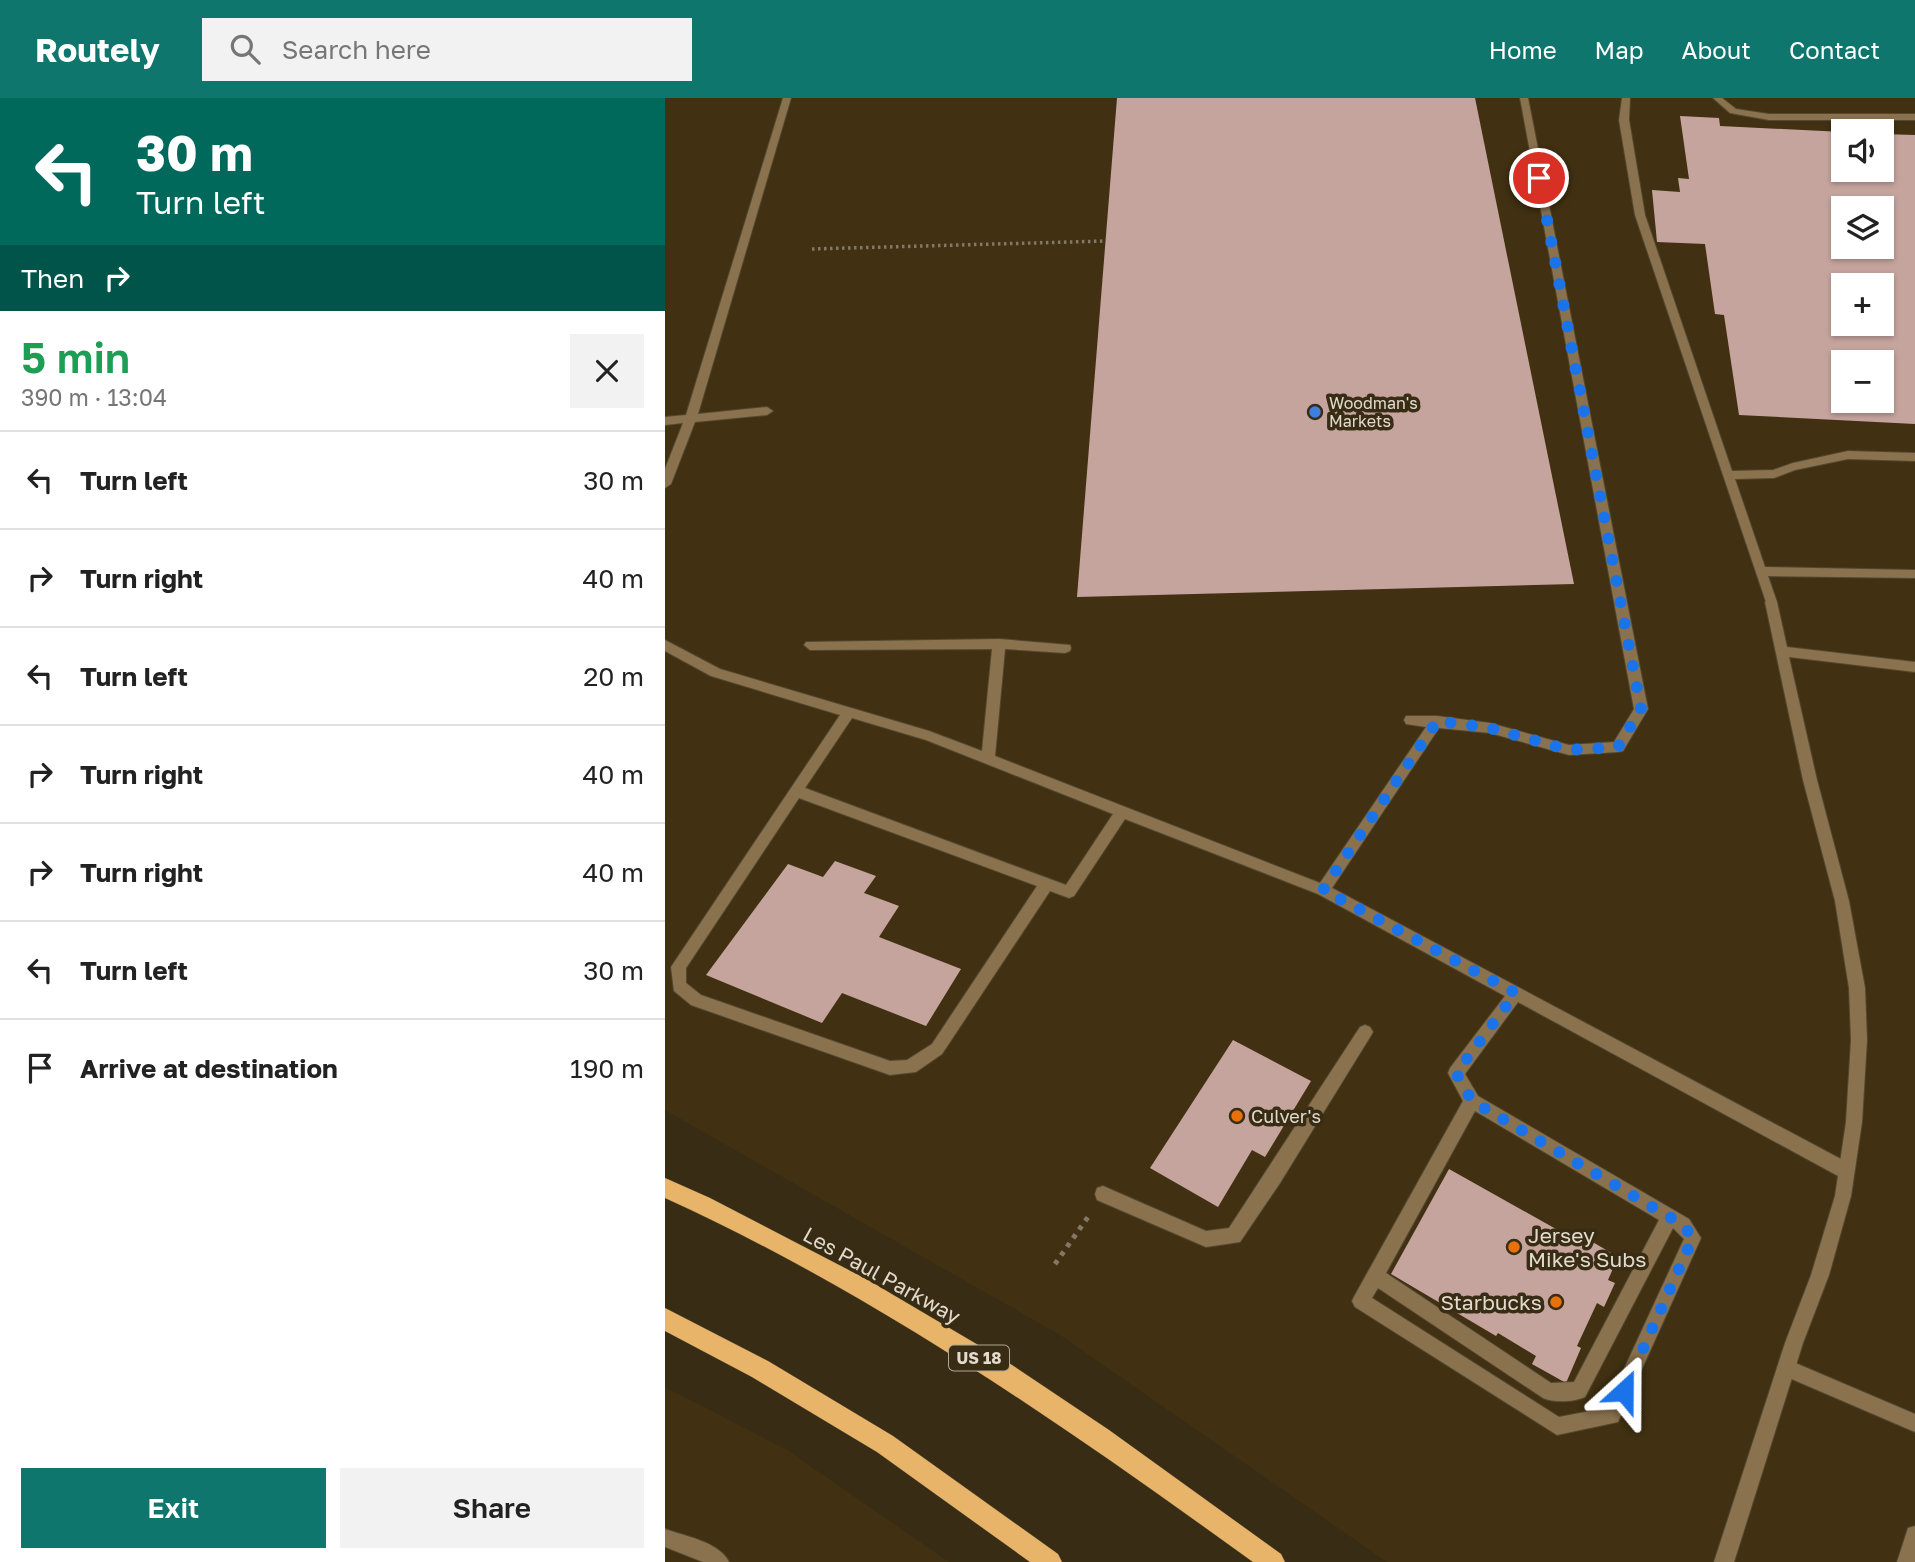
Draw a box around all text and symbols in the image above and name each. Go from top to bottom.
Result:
search box [202,18,692,81]
text: Routely [35,30,160,69]
icon: search [226,30,264,68]
text: Search here [282,34,431,65]
text: Home [1489,35,1557,64]
text: Map [1595,35,1644,64]
text: About [1682,35,1751,64]
text: Contact [1789,35,1880,64]
map controls [1831,119,1894,413]
button: sound [1831,119,1894,182]
text: 30 m [136,123,253,182]
icon: left [21,126,112,217]
pin [1509,148,1569,208]
icon: arrive [1520,159,1558,197]
text: Turn left [136,183,265,221]
button: layers [1831,196,1894,259]
icon: right [98,259,136,297]
text: Then [21,263,84,294]
button: + [1831,273,1894,336]
text: 5 min [21,332,130,382]
button: close [570,334,644,408]
button: − [1831,350,1894,413]
text: 390 m · 13:04 [21,383,167,411]
place label: Woodman's Markets [1329,393,1418,431]
marker: Woodman's Markets [1307,404,1323,420]
icon: left [21,461,59,499]
text: Turn left [80,465,188,496]
text: 30 m [583,465,644,496]
icon: right [21,559,59,597]
text: Turn right [80,563,203,594]
text: 40 m [583,563,644,594]
icon: left [21,657,59,695]
text: Turn left [80,661,188,692]
text: 20 m [583,661,644,692]
icon: right [21,755,59,793]
text: Turn right [80,759,203,790]
text: 40 m [583,759,644,790]
icon: right [21,853,59,891]
text: Turn right [80,857,203,888]
text: 40 m [583,857,644,888]
icon: left [21,951,59,989]
text: Turn left [80,955,188,986]
text: 30 m [583,955,644,986]
icon: arrive [21,1049,59,1087]
text: Arrive at destination [80,1053,338,1084]
text: 190 m [570,1053,644,1084]
place label: Culver's [1251,1105,1321,1127]
marker: Culver's [1229,1108,1245,1124]
street label: Les Paul Parkway [799,1221,965,1329]
place label: Jersey Mike's Subs [1528,1222,1646,1272]
marker: Jersey Mike's Subs [1506,1239,1522,1255]
place label: Starbucks [1440,1289,1542,1315]
marker: Starbucks [1548,1294,1564,1310]
road number: US 18 [949,1346,1009,1370]
position arrow [1587,1354,1661,1428]
button: Exit [21,1468,326,1548]
button: Share [340,1468,644,1548]

